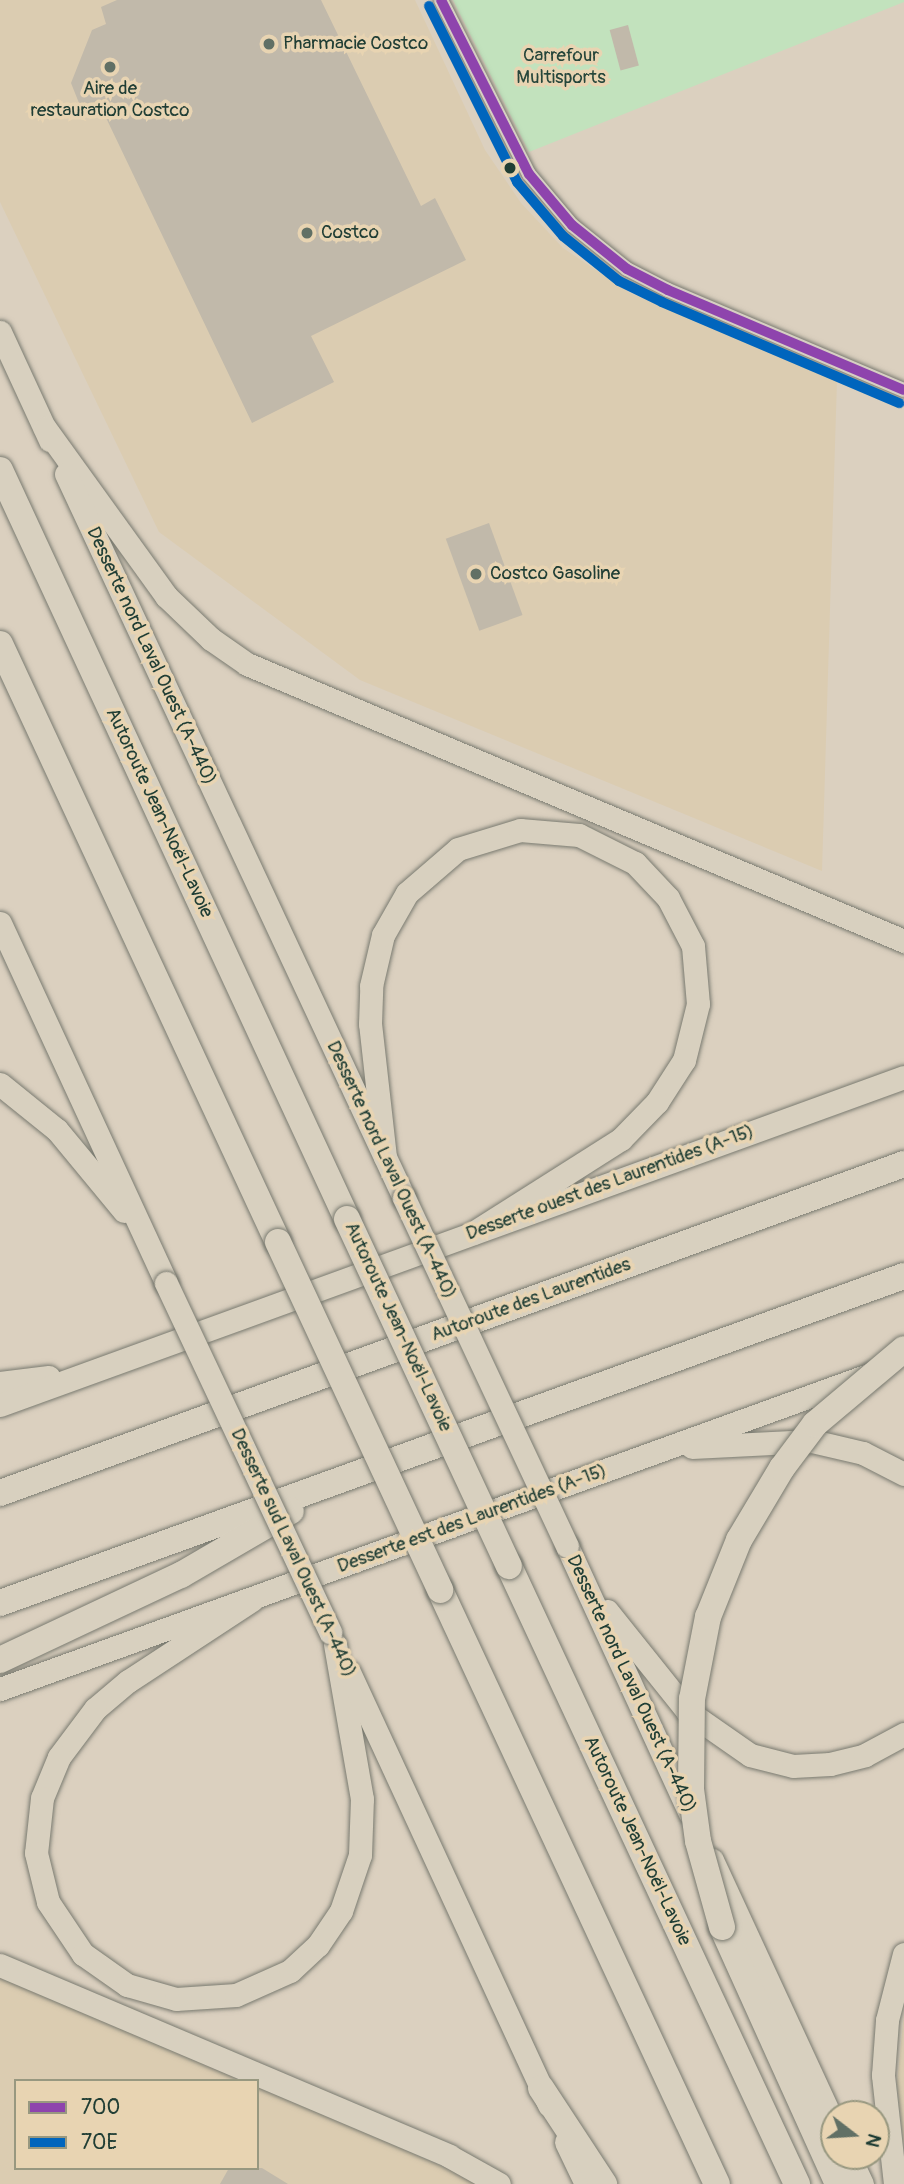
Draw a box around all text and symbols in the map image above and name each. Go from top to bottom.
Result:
place label: Pharmacie Costco [283,33,428,55]
marker: Pharmacie Costco [261,36,277,52]
park label: Carrefour Multisports [516,45,606,89]
marker: Aire de restauration Costco [102,59,118,75]
place label: Aire de restauration Costco [31,78,189,122]
unlabelled marker [503,161,517,175]
place label: Costco [321,222,379,244]
marker: Costco [299,225,315,241]
street label: Desserte nord Laval Ouest (A-440) [81,524,221,788]
place label: Costco Gasoline [490,563,620,585]
marker: Costco Gasoline [468,566,484,582]
street label: Autoroute Jean-Noël-Lavoie [100,705,218,921]
street label: Desserte nord Laval Ouest (A-440) [321,1038,461,1302]
street label: Desserte ouest des Laurentides (A-15) [463,1120,757,1246]
street label: Autoroute Jean-Noël-Lavoie [339,1219,457,1435]
street label: Autoroute des Laurentides [428,1253,634,1347]
street label: Desserte sud Laval Ouest (A-440) [225,1425,361,1681]
street label: Desserte est des Laurentides (A-15) [334,1460,610,1578]
street label: Desserte nord Laval Ouest (A-440) [561,1552,701,1816]
street label: Autoroute Jean-Noël-Lavoie [578,1733,696,1949]
legend [14,2079,259,2170]
text: 70O [81,2094,120,2121]
north arrow [820,2100,890,2170]
text: 70E [81,2129,117,2156]
text: N [860,2131,887,2150]

